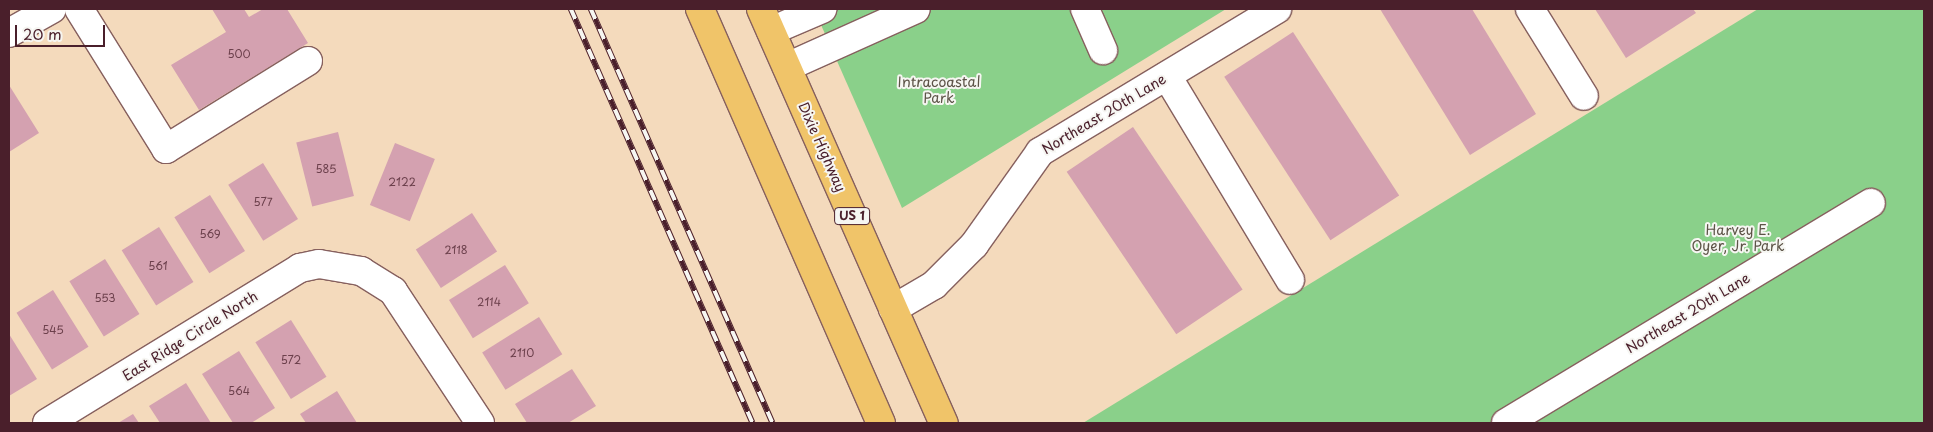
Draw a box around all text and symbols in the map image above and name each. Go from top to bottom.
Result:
scale bar [18,15,108,47]
text: 20 m [23,22,62,45]
house number: 500 [227,47,251,61]
street label: Northeast 20th Lane [1039,70,1169,158]
park label: Intracoastal Park [898,74,980,106]
street label: Dixie Highway [795,100,849,194]
house number: 585 [315,162,337,176]
house number: 2122 [388,175,416,189]
house number: 577 [253,195,273,209]
road number: US 1 [833,207,871,226]
park label: Harvey E. Oyer, Jr. Park [1691,222,1785,254]
house number: 569 [199,227,221,241]
house number: 2118 [444,243,468,257]
house number: 561 [148,259,168,273]
street label: Northeast 20th Lane [1623,269,1753,357]
street label: East Ridge Circle North [118,287,262,385]
house number: 553 [94,291,116,305]
house number: 2114 [477,295,501,309]
house number: 545 [42,323,64,337]
house number: 2110 [510,346,534,360]
house number: 572 [281,353,301,367]
house number: 564 [228,384,250,398]

